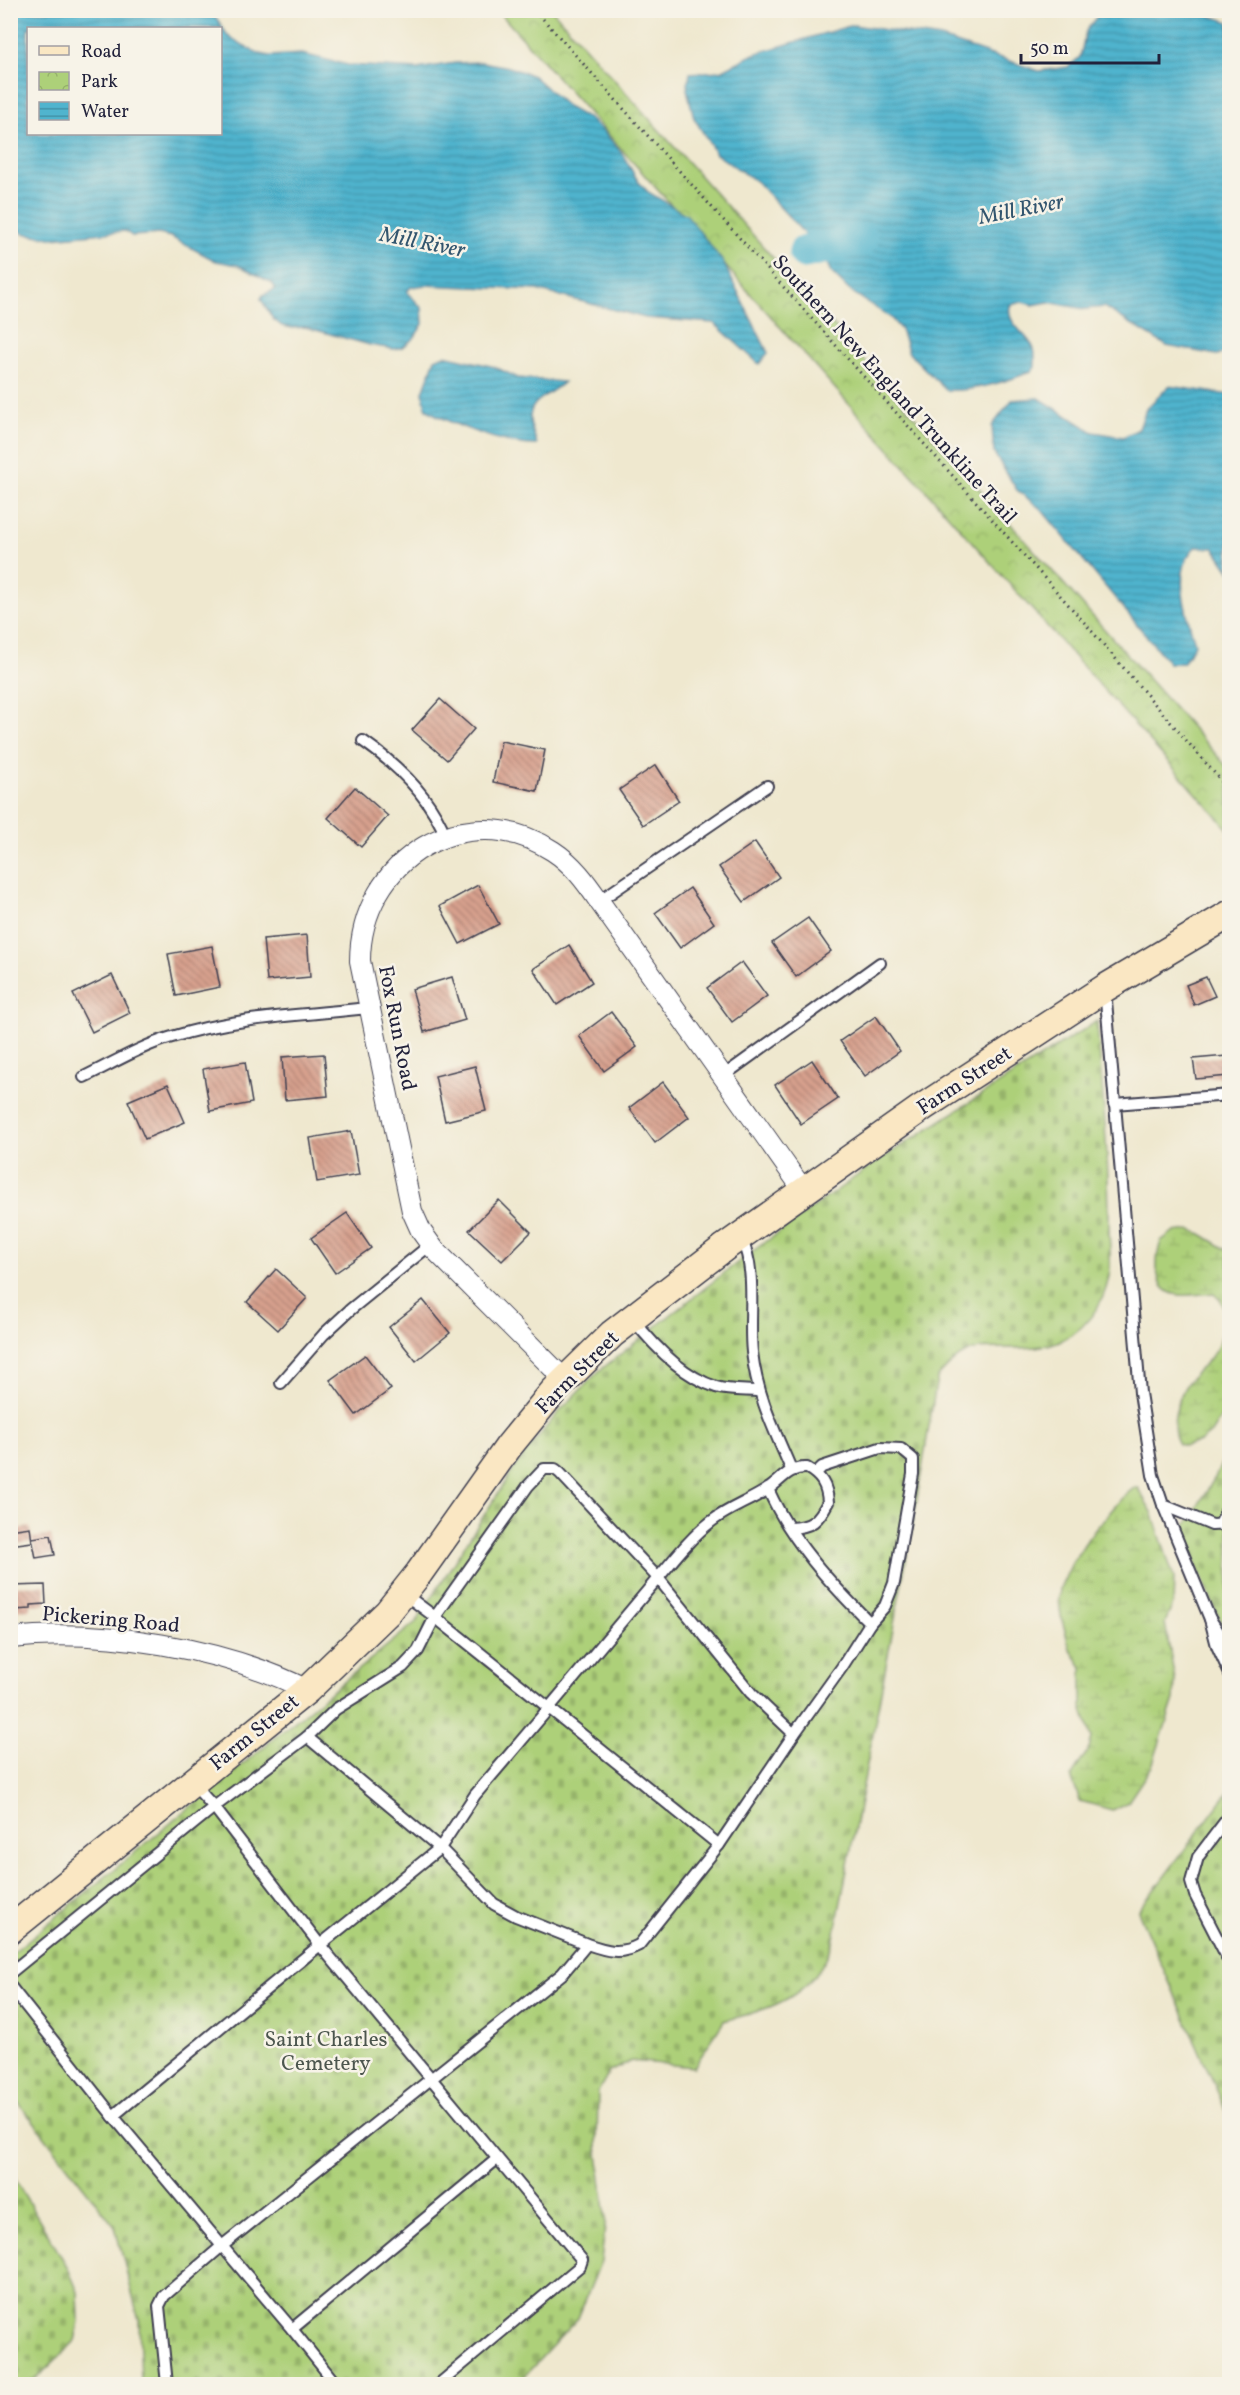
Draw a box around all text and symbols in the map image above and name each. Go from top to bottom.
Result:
legend [27,27,222,135]
scale bar [1021,27,1159,65]
text: 50 m [1030,37,1069,62]
text: Road [81,40,122,65]
text: Park [81,70,118,95]
text: Water [81,100,129,125]
water label: Mill River [975,187,1068,234]
water label: Mill River [376,220,469,267]
street label: Southern New England Trunkline Trail [765,249,1023,531]
street label: Fox Run Road [370,963,423,1093]
street label: Farm Street [912,1040,1018,1123]
street label: Farm Street [530,1325,626,1421]
street label: Pickering Road [41,1600,181,1641]
street label: Farm Street [204,1688,306,1778]
park label: Saint Charles Cemetery [264,2026,388,2079]

